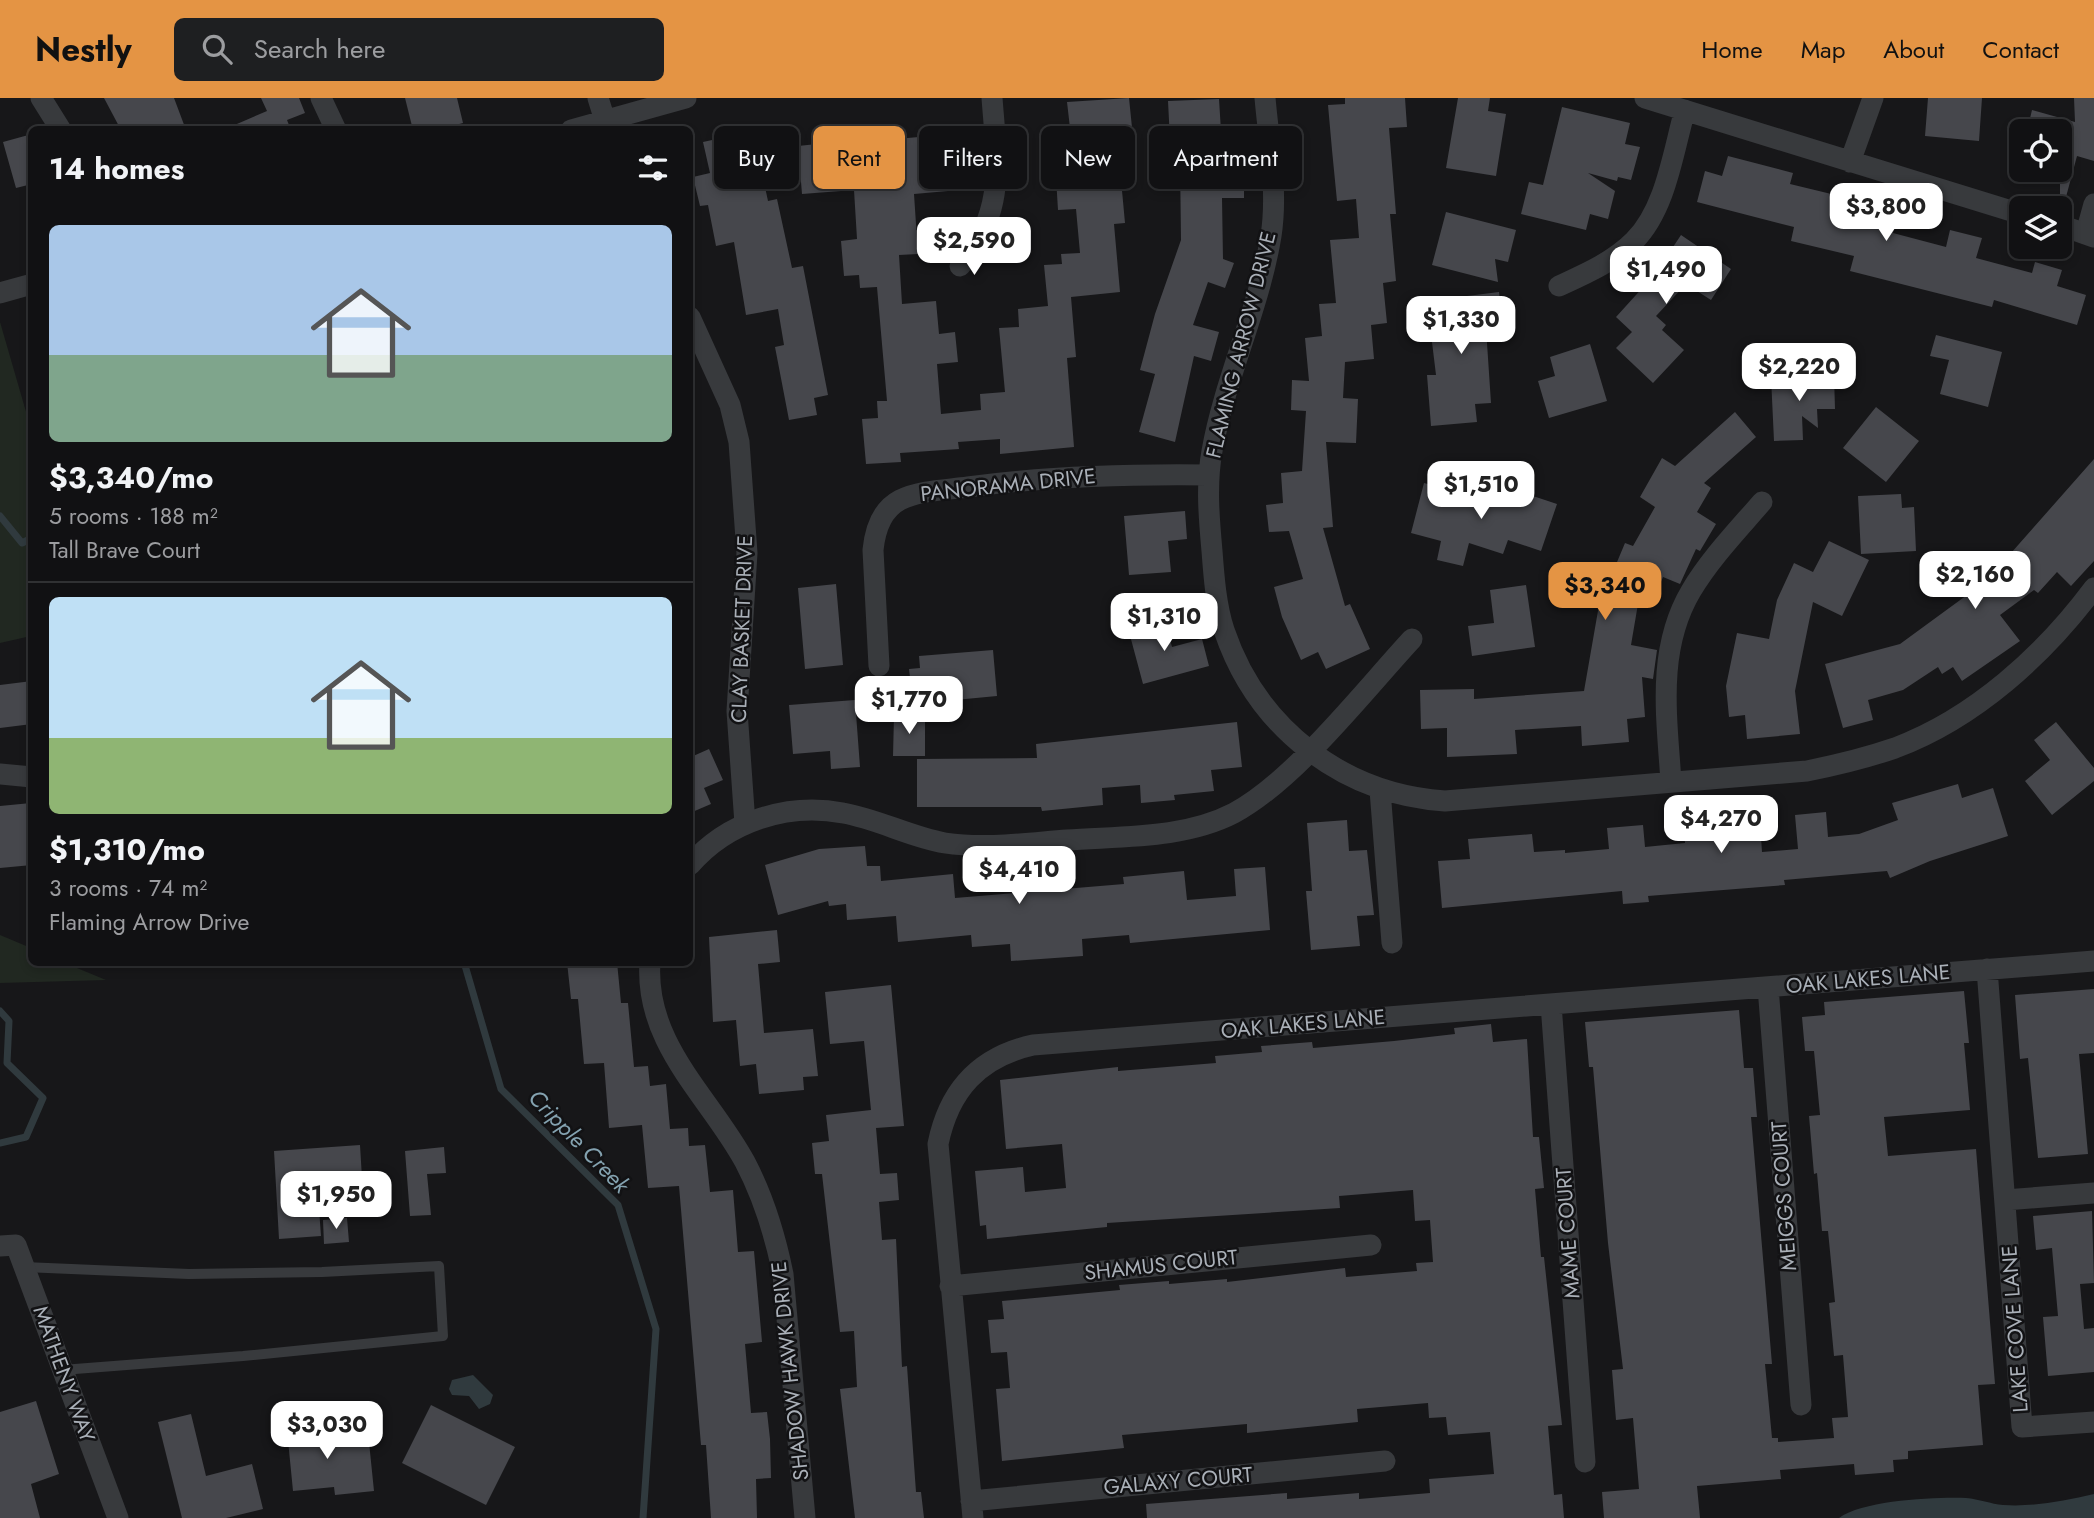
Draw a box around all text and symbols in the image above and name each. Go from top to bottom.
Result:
search box [174,18,664,81]
text: Nestly [35,26,132,73]
icon: search [198,30,236,68]
text: Search here [254,30,385,68]
text: Home [1701,32,1763,67]
text: Map [1801,32,1845,67]
text: About [1883,32,1944,67]
text: Contact [1982,32,2059,67]
map controls [2009,119,2072,259]
button: locate [2009,119,2072,182]
chip: Buy [714,126,799,189]
chip: Rent [813,126,905,189]
chip: Filters [919,126,1027,189]
chip: New [1041,126,1135,189]
chip: Apartment [1149,126,1302,189]
text: 14 homes [49,147,184,190]
icon: filters [634,149,672,187]
pin: $3,800 [1829,184,1943,243]
text: $3,800 [1846,189,1926,223]
button: layers [2009,196,2072,259]
pin: $2,590 [917,218,1031,277]
text: $2,590 [933,223,1015,257]
street label: FLAMING ARROW DRIVE [1198,229,1284,461]
pin: $1,490 [1609,246,1723,306]
text: $1,490 [1626,252,1706,286]
icon: home [298,270,424,396]
pin: $1,330 [1404,296,1518,356]
text: $1,330 [1422,302,1500,336]
pin: $2,220 [1742,344,1856,403]
text: $2,220 [1758,349,1840,383]
text: $3,340/mo [49,456,213,499]
street label: PANORAMA DRIVE [919,461,1097,509]
pin: $1,510 [1424,462,1538,521]
text: $1,510 [1443,467,1519,501]
text: 5 rooms · 188 m² [49,499,218,533]
text: Tall Brave Court [49,533,200,567]
street label: CLAY BASKET DRIVE [724,535,760,723]
pin: $2,160 [1918,552,2032,611]
text: $2,160 [1935,557,2015,591]
pin: $3,340 [1548,562,1662,622]
text: $3,340 [1564,568,1646,602]
pin: $1,310 [1107,594,1221,653]
text: $1,310 [1127,599,1201,633]
icon: home [298,642,424,768]
pin: $1,770 [852,676,966,736]
text: $1,770 [871,682,947,716]
pin: $4,270 [1664,796,1778,855]
text: $4,270 [1680,801,1762,835]
text: $1,310/mo [49,828,205,871]
pin: $4,410 [962,846,1076,906]
text: $4,410 [979,852,1059,886]
text: 3 rooms · 74 m² [49,871,207,905]
text: Flaming Arrow Drive [49,905,249,939]
street label: OAK LAKES LANE [1785,957,1951,1001]
street label: OAK LAKES LANE [1220,1002,1386,1046]
water label: Cripple Creek [521,1081,638,1202]
street label: MEIGGS COURT [1764,1120,1804,1272]
street label: MAME COURT [1548,1166,1588,1300]
pin: $1,950 [279,1172,393,1231]
text: $1,950 [297,1177,375,1211]
street label: SHAMUS COURT [1083,1242,1239,1288]
street label: LAKE COVE LANE [1994,1244,2036,1414]
street label: SHADOW HAWK DRIVE [764,1260,816,1482]
street label: MATHENY WAY [25,1302,103,1446]
pin: $3,030 [270,1402,384,1461]
text: $3,030 [287,1407,367,1441]
street label: GALAXY COURT [1102,1460,1254,1502]

